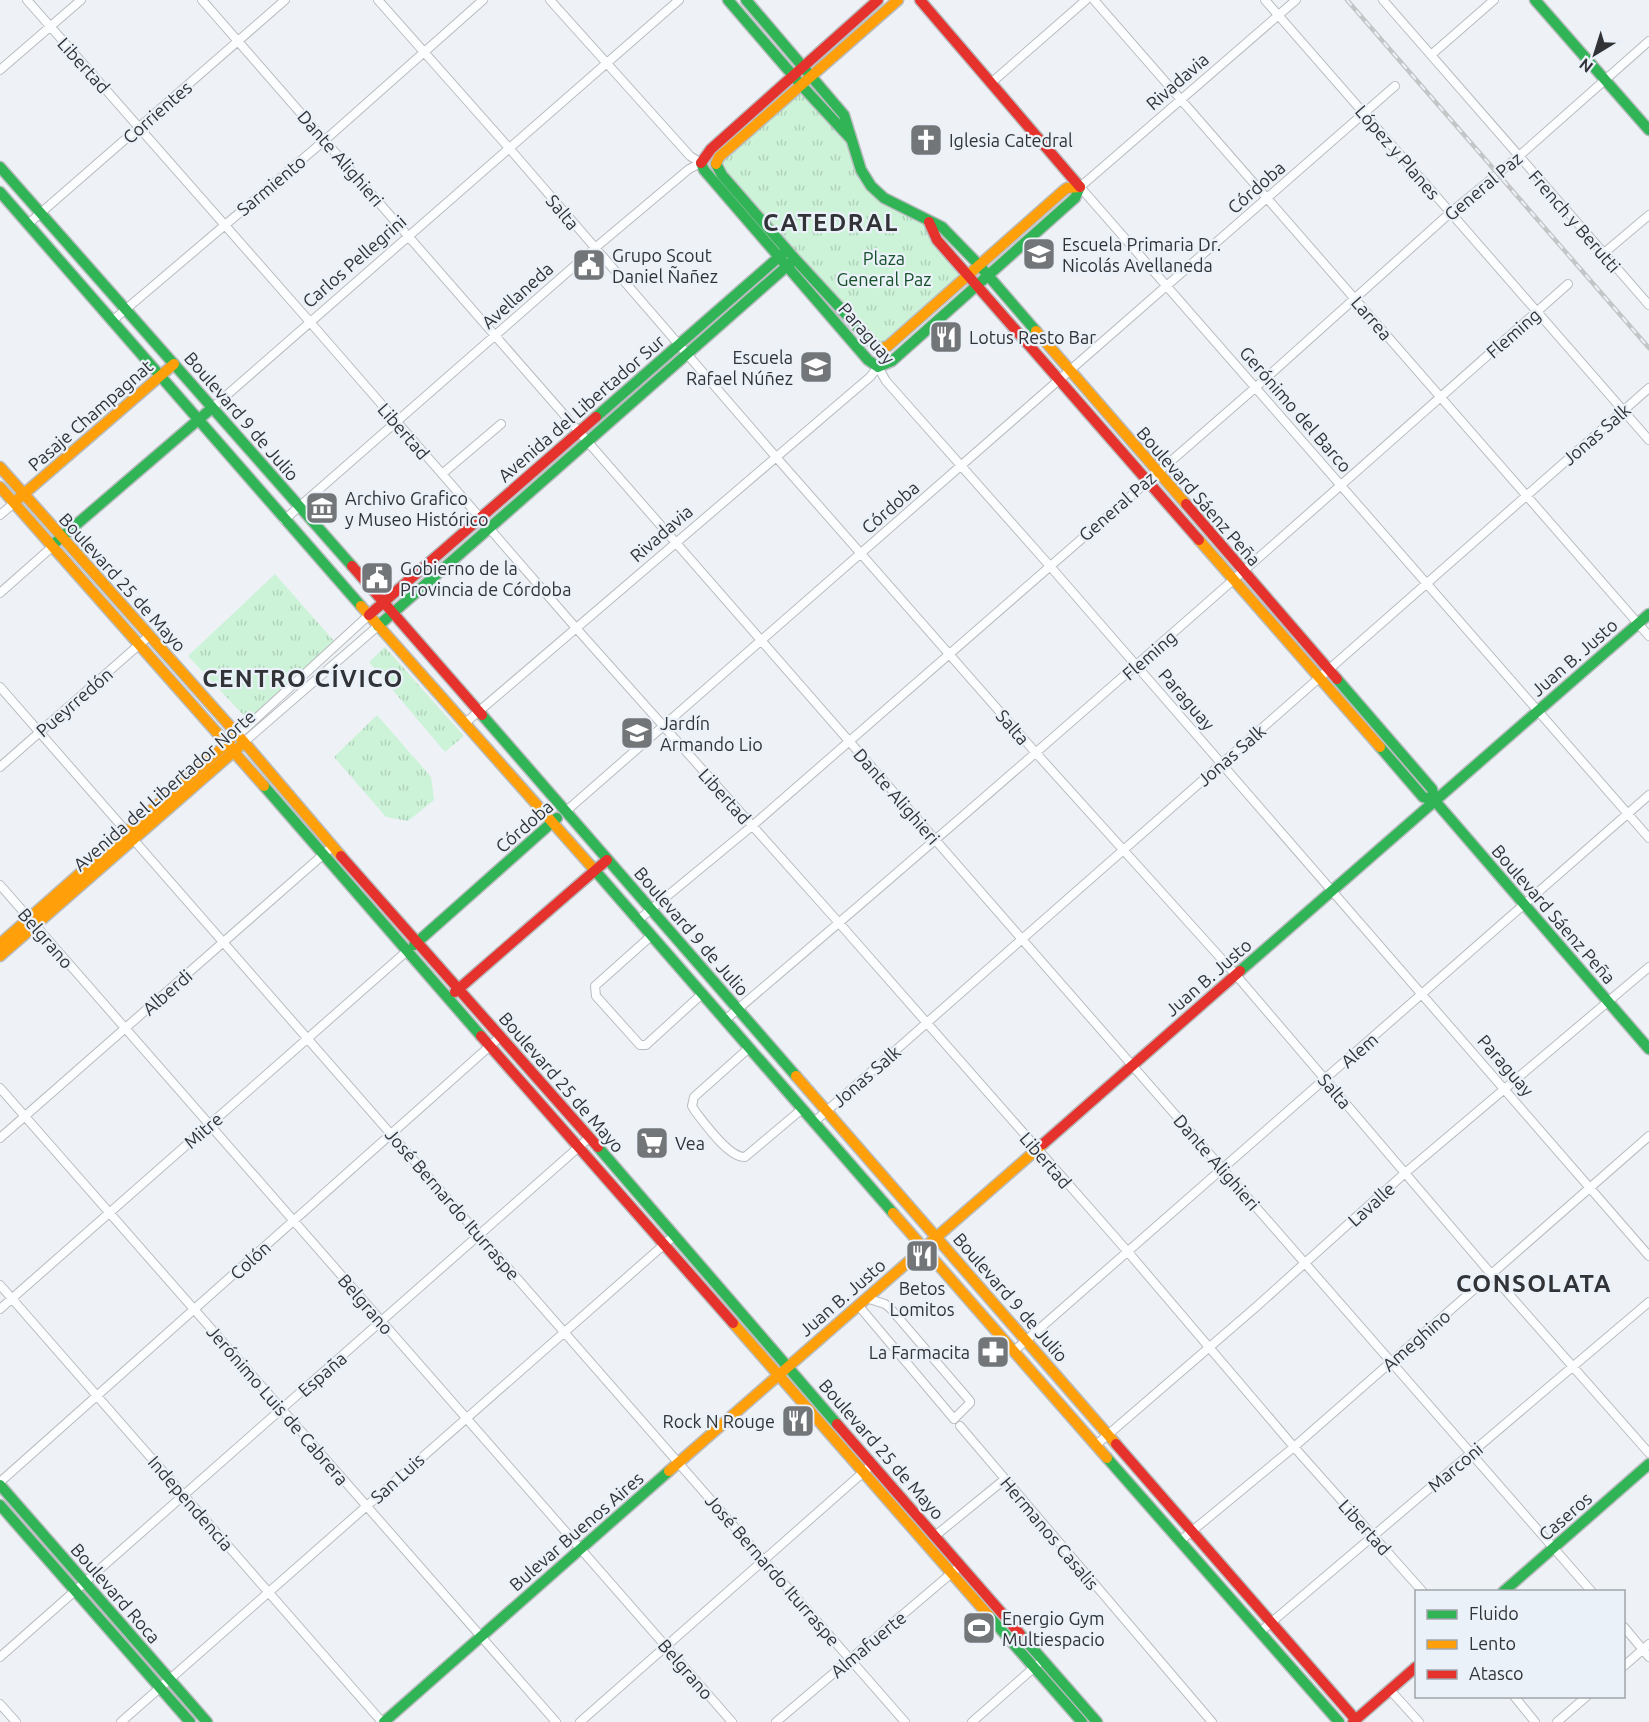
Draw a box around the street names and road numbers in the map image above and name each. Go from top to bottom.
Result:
street label: Libertad [54,33,114,97]
street label: Rivadavia [1142,49,1212,113]
street label: Corrientes [119,77,196,147]
street label: López y Planes [1352,101,1444,203]
street label: Dante Alighieri [294,106,388,210]
street label: General Paz [1440,148,1526,224]
street label: Sarmiento [233,151,309,219]
street label: Córdoba [1223,157,1289,217]
street label: French y Berutti [1525,166,1625,276]
street label: Salta [543,190,583,234]
street label: Carlos Pellegrini [298,211,410,311]
street label: Avellaneda [477,258,557,332]
street label: Larrea [1348,292,1396,344]
street label: Paraguay [835,298,899,368]
street label: Fleming [1482,304,1544,362]
street label: Avenida del Libertador Sur [494,330,668,486]
street label: Gerónimo del Barco [1236,342,1356,476]
street label: Boulevard 9 de Julio [181,348,303,484]
street label: Pasaje Champagnat [24,356,156,474]
street label: Libertad [374,399,434,463]
street label: Jonas Salk [1558,399,1634,469]
street label: Boulevard Sáenz Peña [1133,422,1265,570]
street label: General Paz [1075,467,1159,545]
street label: Córdoba [857,477,923,537]
street label: Rivadavia [626,501,696,565]
street label: Boulevard 25 de Mayo [56,509,190,655]
street label: Juan B. Justo [1527,614,1621,700]
street label: Fleming [1118,626,1180,684]
street label: Pueyrredón [32,663,116,741]
street label: Paraguay [1155,664,1219,734]
street label: Salta [992,705,1034,749]
street label: Avenida del Libertador Norte [69,706,259,874]
street label: Jonas Salk [1193,720,1269,790]
street label: Dante Alighieri [850,744,944,848]
street label: Libertad [695,764,755,828]
street label: Córdoba [491,796,557,856]
street label: Boulevard Sáenz Peña [1488,840,1620,988]
street label: Boulevard 9 de Julio [631,863,753,999]
street label: Belgrano [14,904,78,972]
street label: Juan B. Justo [1161,934,1255,1020]
street label: Alberdi [138,965,196,1019]
street label: Boulevard 25 de Mayo [496,1008,628,1156]
street label: Alem [1337,1029,1381,1071]
street label: Paraguay [1474,1030,1538,1100]
street label: Jonas Salk [828,1041,904,1111]
street label: Salta [1314,1069,1356,1113]
street label: Mitre [180,1108,226,1152]
street label: Dante Alighieri [1170,1110,1264,1214]
street label: José Bernardo Iturraspe [382,1124,524,1284]
street label: Libertad [1016,1128,1076,1192]
street label: Lavalle [1344,1178,1398,1230]
street label: Boulevard 9 de Julio [950,1229,1072,1365]
street label: Colón [226,1237,274,1283]
street label: Juan B. Justo [795,1254,889,1340]
street label: Belgrano [334,1270,398,1338]
street label: Ameghino [1378,1305,1454,1375]
street label: Jerónimo Luis de Cabrera [203,1321,353,1489]
street label: España [294,1348,350,1400]
street label: Boulevard 25 de Mayo [816,1375,948,1523]
street label: Marconi [1424,1438,1486,1496]
street label: San Luis [366,1449,428,1507]
street label: Independencia [144,1452,238,1554]
street label: Bulevar Buenos Aires [505,1467,647,1594]
street label: Hermanos Casalis [997,1473,1103,1594]
street label: Caseros [1535,1488,1596,1544]
street label: José Bernardo Iturraspe [702,1490,844,1650]
street label: Libertad [1335,1495,1395,1559]
street label: Boulevard Roca [67,1539,165,1647]
street label: Almafuerte [826,1607,910,1681]
street label: Belgrano [654,1635,718,1703]

